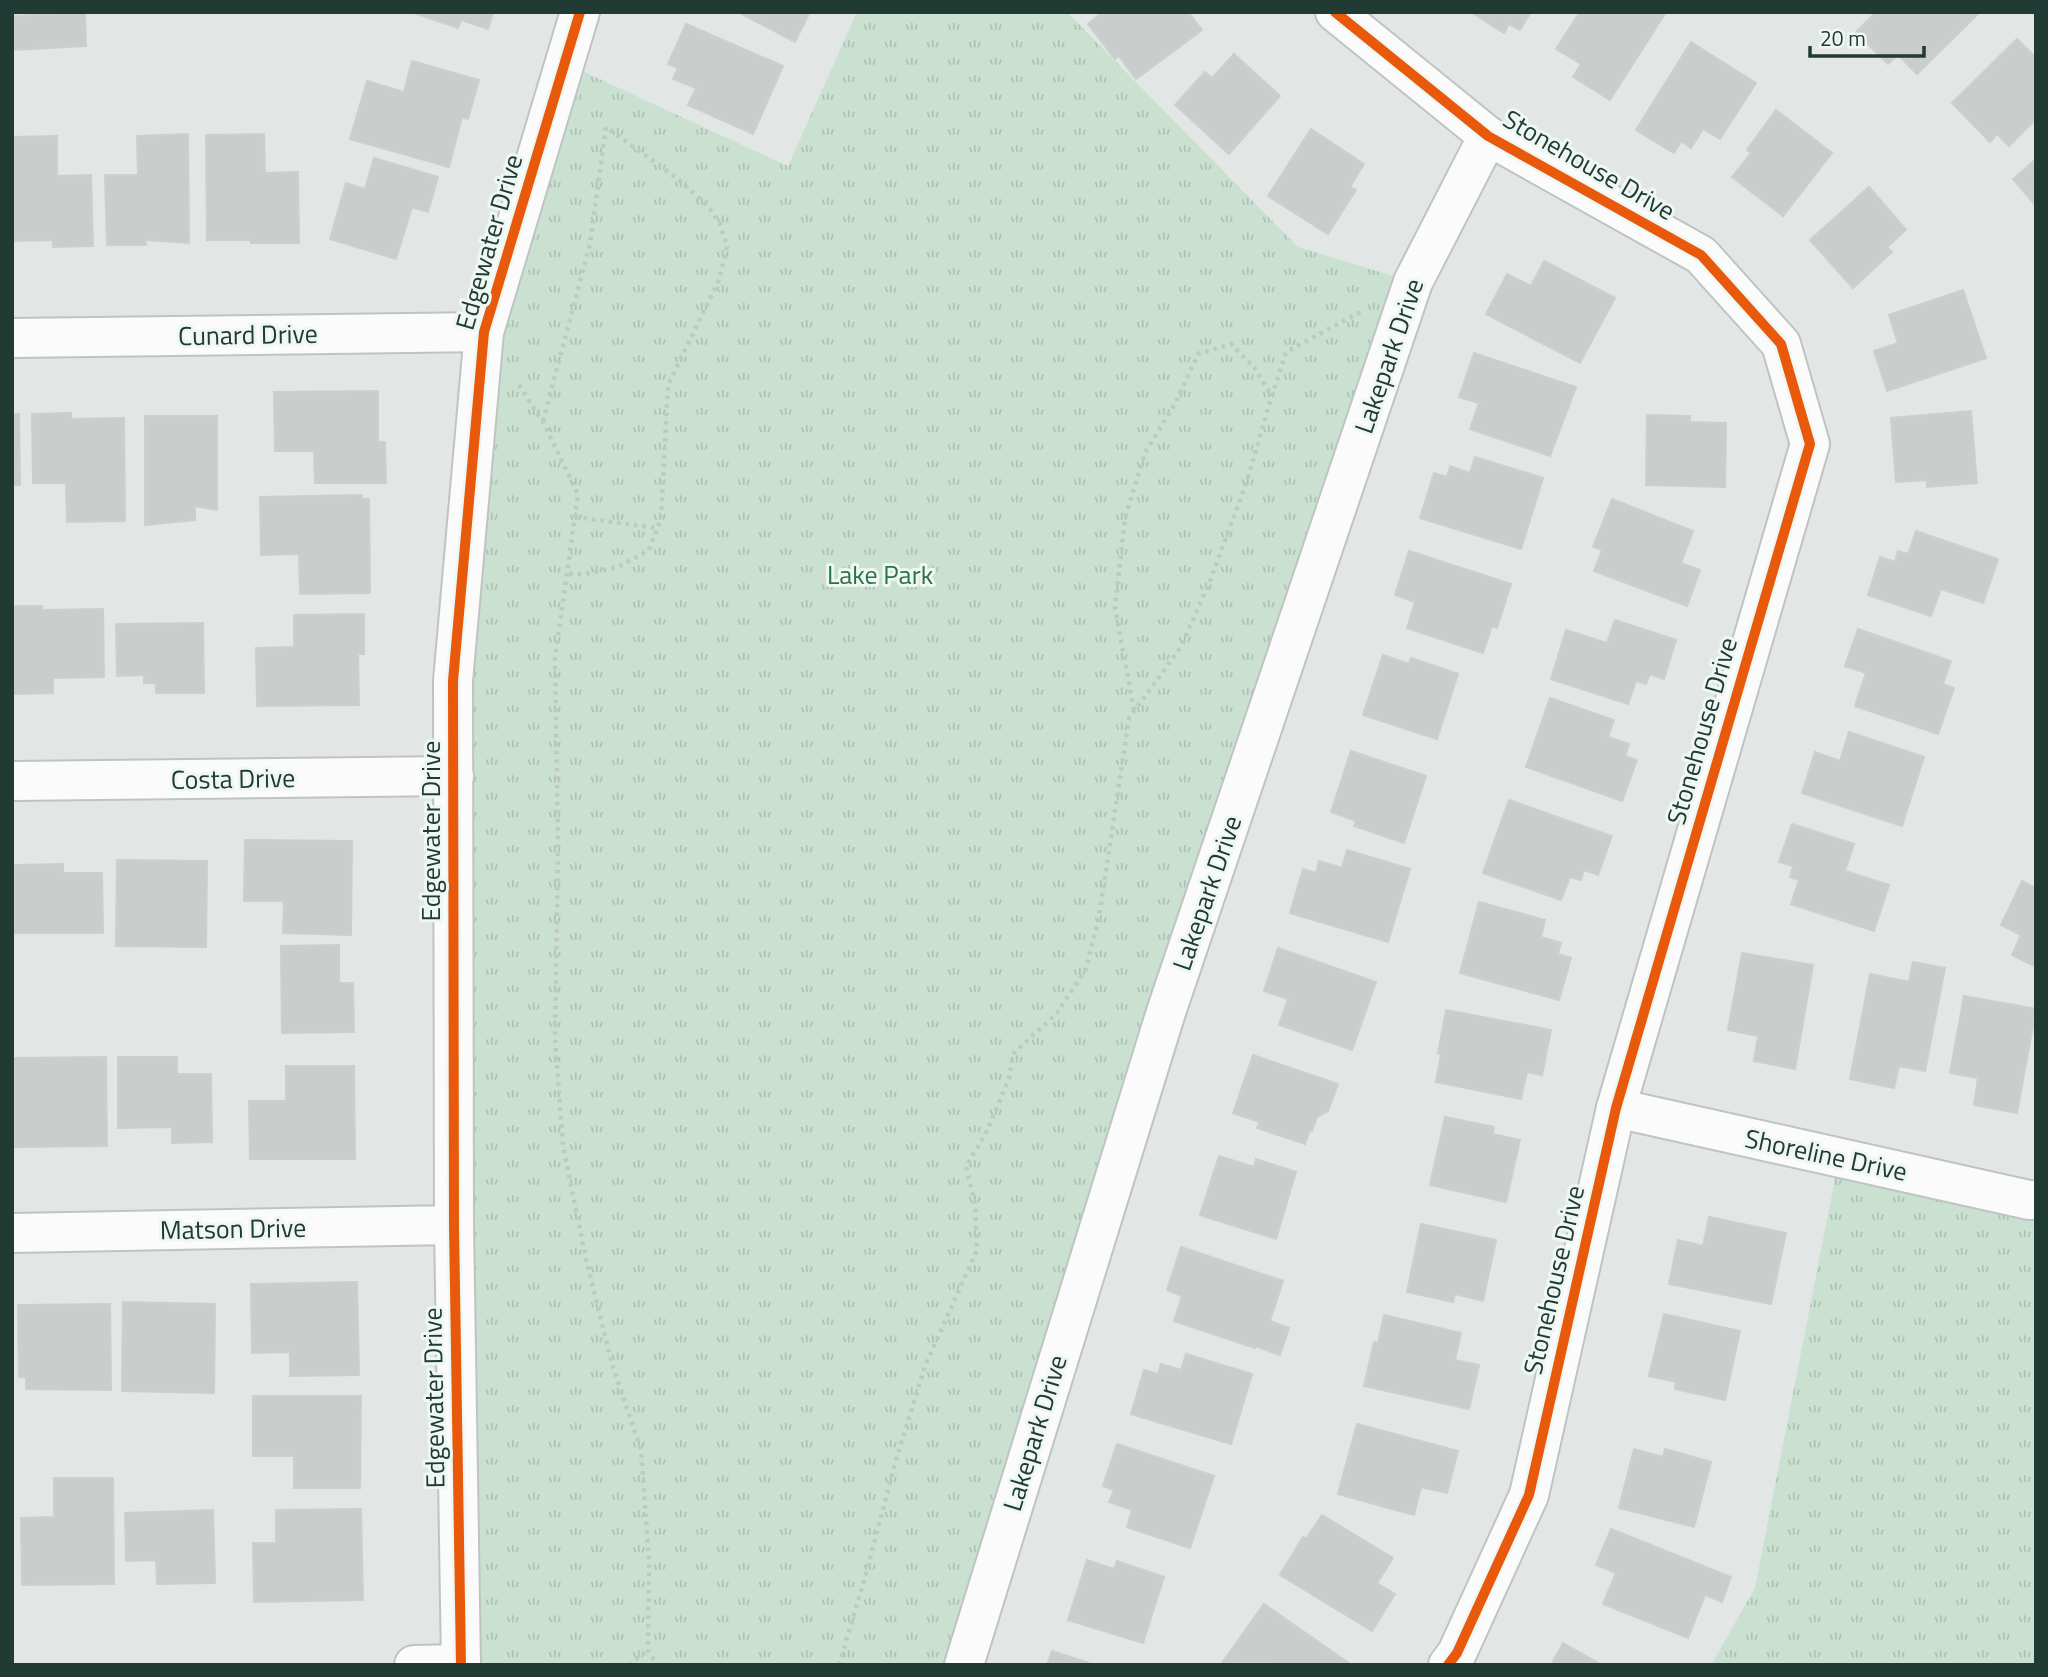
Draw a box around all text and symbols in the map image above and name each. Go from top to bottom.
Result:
scale bar [1810,14,1924,58]
text: 20 m [1820,22,1866,54]
street label: Stonehouse Drive [1496,99,1683,230]
street label: Edgewater Drive [445,150,532,334]
street label: Lakepark Drive [1344,273,1433,439]
street label: Cunard Drive [178,314,318,355]
park label: Lake Park [827,555,933,594]
street label: Stonehouse Drive [1656,633,1747,829]
street label: Edgewater Drive [411,741,450,921]
street label: Costa Drive [170,758,296,799]
street label: Lakepark Drive [1162,810,1251,976]
street label: Shoreline Drive [1741,1118,1911,1191]
street label: Stonehouse Drive [1513,1181,1594,1378]
street label: Matson Drive [159,1208,307,1249]
street label: Edgewater Drive [412,1307,455,1489]
street label: Lakepark Drive [992,1350,1077,1516]

